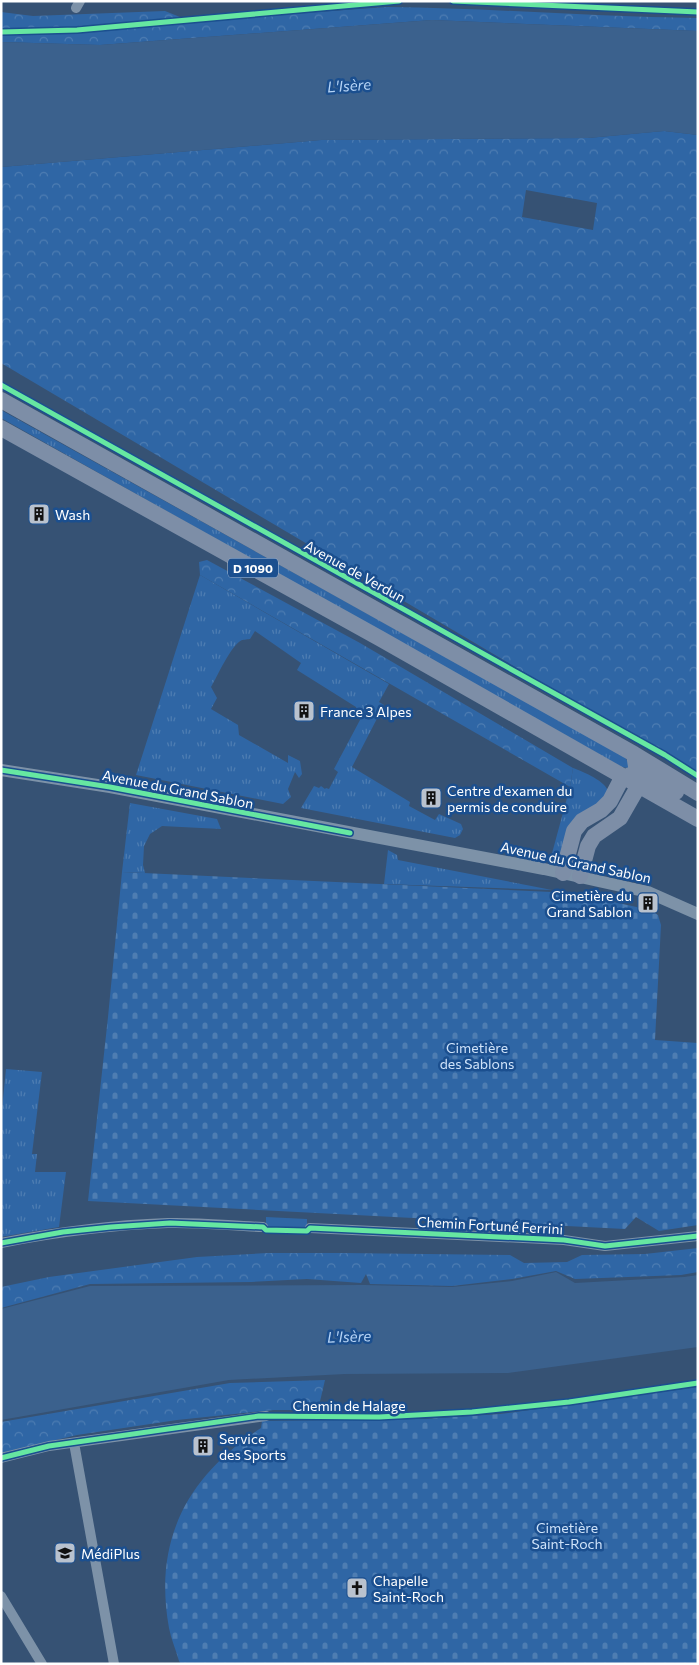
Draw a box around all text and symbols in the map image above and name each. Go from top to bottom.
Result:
water label: L'Isère [326,74,372,96]
building icon: Wash [27,502,51,526]
place label: Wash [55,506,90,523]
street label: Avenue de Verdun [302,536,408,606]
road number: D 1090 [228,558,278,578]
building icon: France 3 Alpes [292,699,316,723]
place label: France 3 Alpes [320,703,412,720]
street label: Avenue du Grand Sablon [101,766,255,812]
place label: Centre d'examen du permis de conduire [447,782,572,815]
building icon: Centre d'examen du permis de conduire [419,786,443,810]
street label: Avenue du Grand Sablon [499,838,653,886]
place label: Cimetière du Grand Sablon [546,887,632,920]
building icon: Cimetière du Grand Sablon [636,891,660,915]
park label: Cimetière des Sablons [440,1039,514,1072]
street label: Chemin Fortuné Ferrini [416,1213,564,1237]
water label: L'Isère [327,1326,371,1346]
street label: Chemin de Halage [292,1397,406,1414]
place label: Service des Sports [219,1430,286,1463]
building icon: Service des Sports [191,1434,215,1458]
park label: Cimetière Saint-Roch [531,1519,603,1552]
school or university icon: MédiPlus [53,1541,77,1565]
place label: MédiPlus [81,1545,140,1562]
place label: Chapelle Saint-Roch [373,1572,444,1605]
church icon: Chapelle Saint-Roch [345,1576,369,1600]

